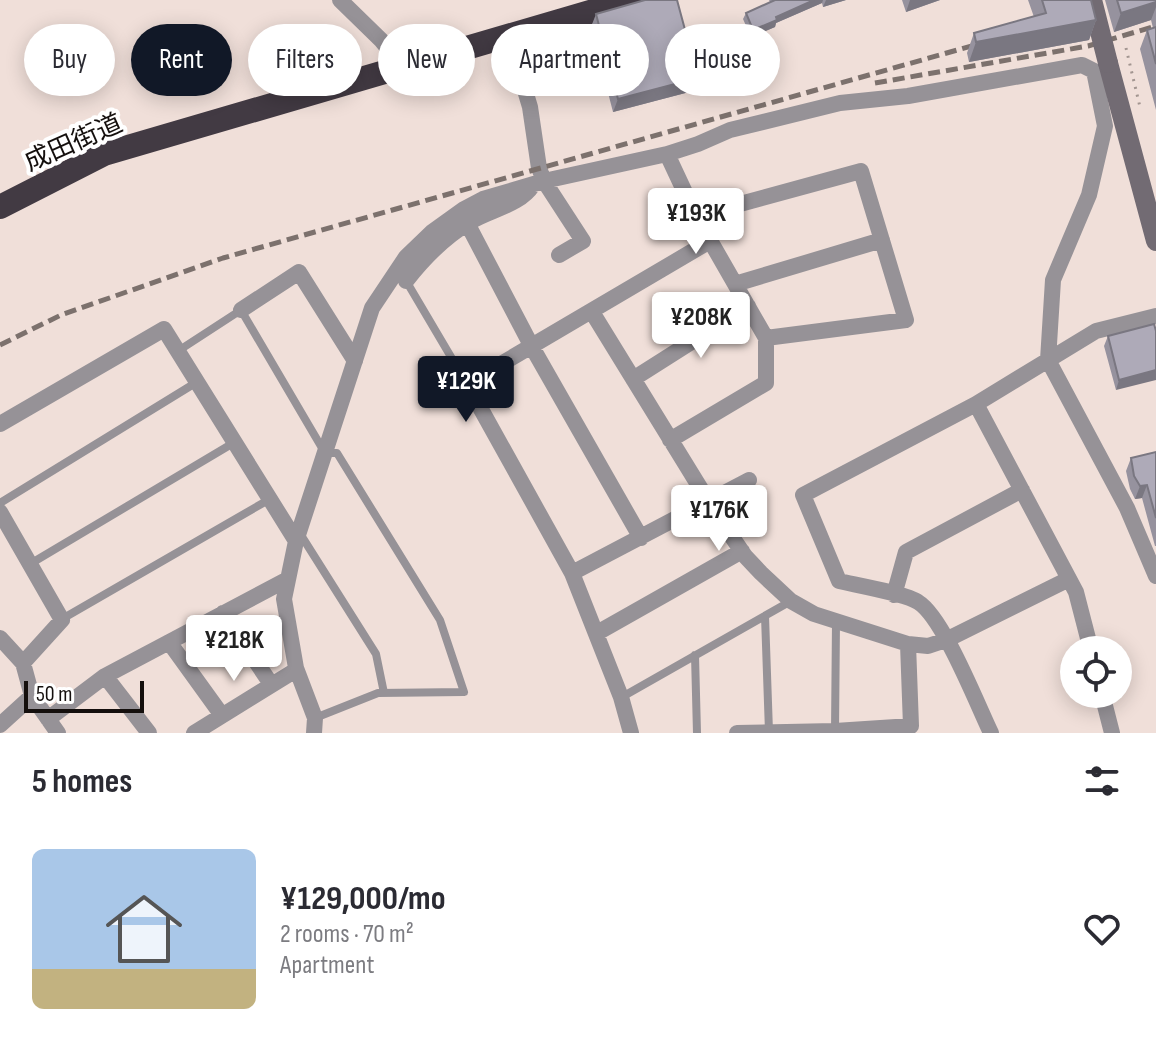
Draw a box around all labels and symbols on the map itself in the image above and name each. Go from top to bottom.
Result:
street label: 成田街道 [20,108,127,179]
pin: ¥193K [640,188,752,256]
pin: ¥208K [645,292,757,360]
pin: ¥129K [410,356,522,424]
pin: ¥176K [663,485,775,553]
pin: ¥218K [178,615,290,683]
scale bar [24,677,144,713]

